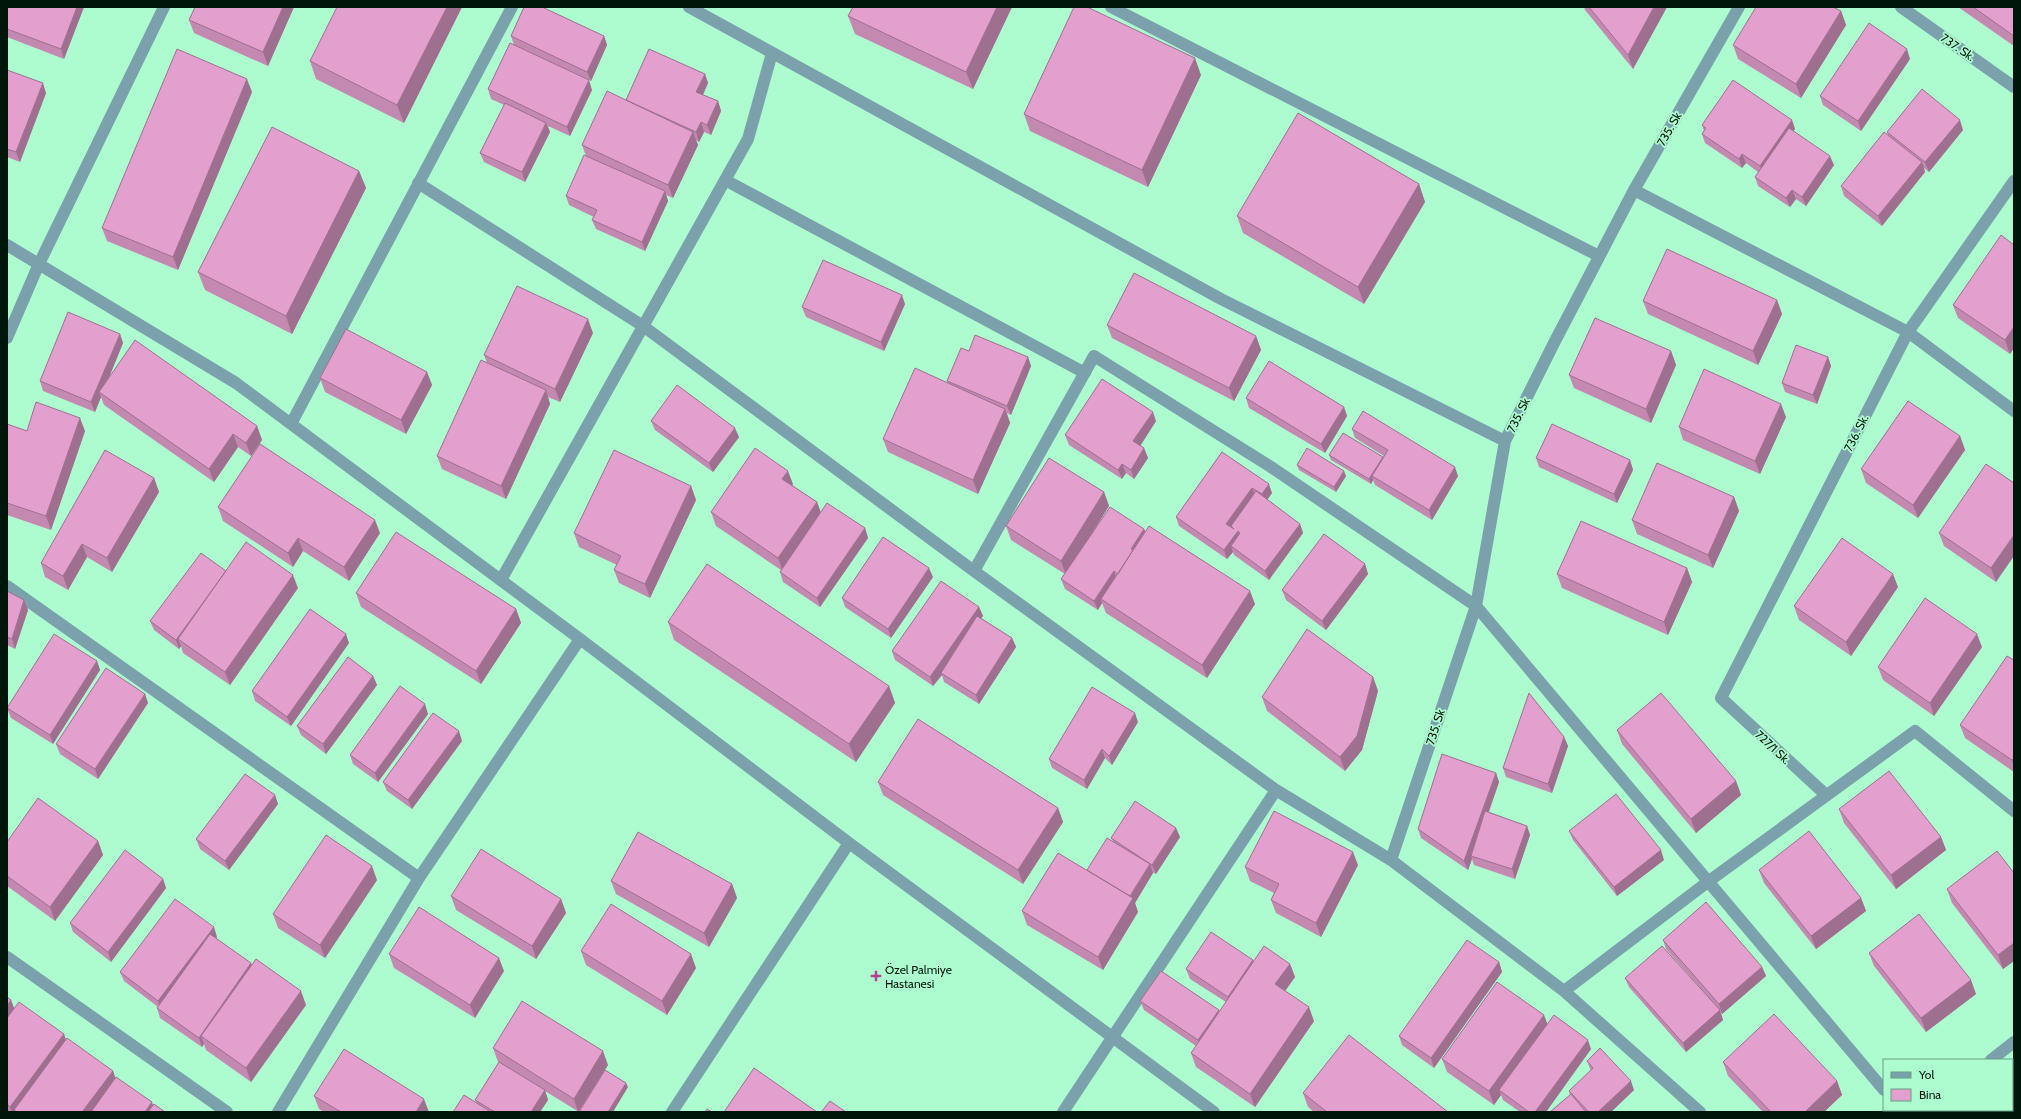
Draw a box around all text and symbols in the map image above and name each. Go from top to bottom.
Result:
street label: 737. Sk. [1938,30,1978,64]
street label: 735. Sk [1653,109,1685,149]
street label: 735. Sk [1503,395,1533,435]
street label: 736. Sk. [1840,412,1872,454]
street label: 735. Sk [1422,707,1448,747]
street label: 727/1 Sk. [1752,727,1794,767]
place label: Özel Palmiye Hastanesi [885,962,952,991]
marker: Özel Palmiye Hastanesi [870,970,882,982]
legend [1883,1059,2013,1111]
text: Yol [1918,1067,1934,1082]
text: Bina [1919,1087,1941,1102]

